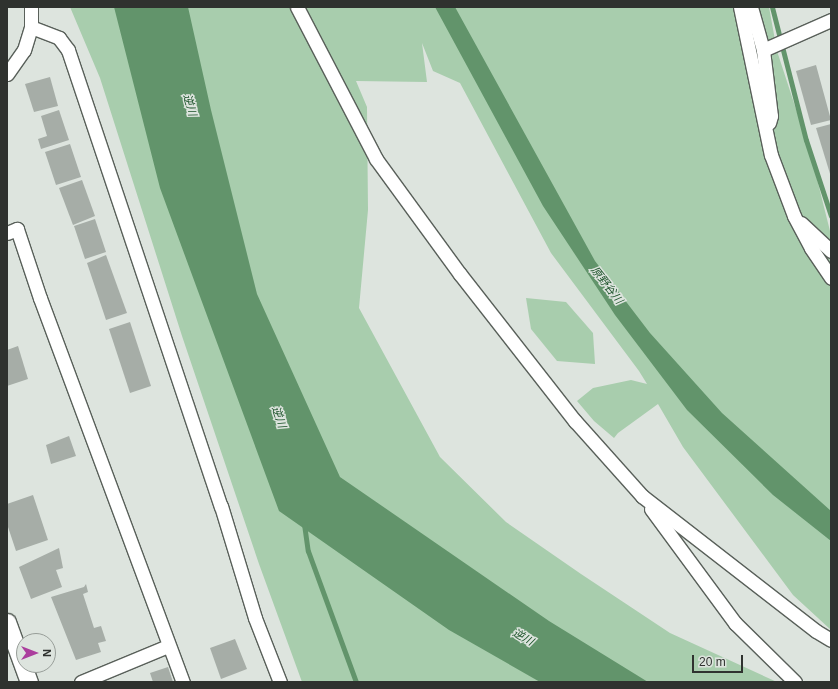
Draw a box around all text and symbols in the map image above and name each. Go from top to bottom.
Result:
water label: 逆川 [181,93,199,117]
water label: 原野谷川 [588,264,626,306]
water label: 逆川 [269,404,289,430]
water label: 逆川 [510,626,536,648]
north arrow [16,633,56,673]
scale bar [694,647,745,673]
text: N [41,649,53,657]
text: 20 m [699,655,726,669]

